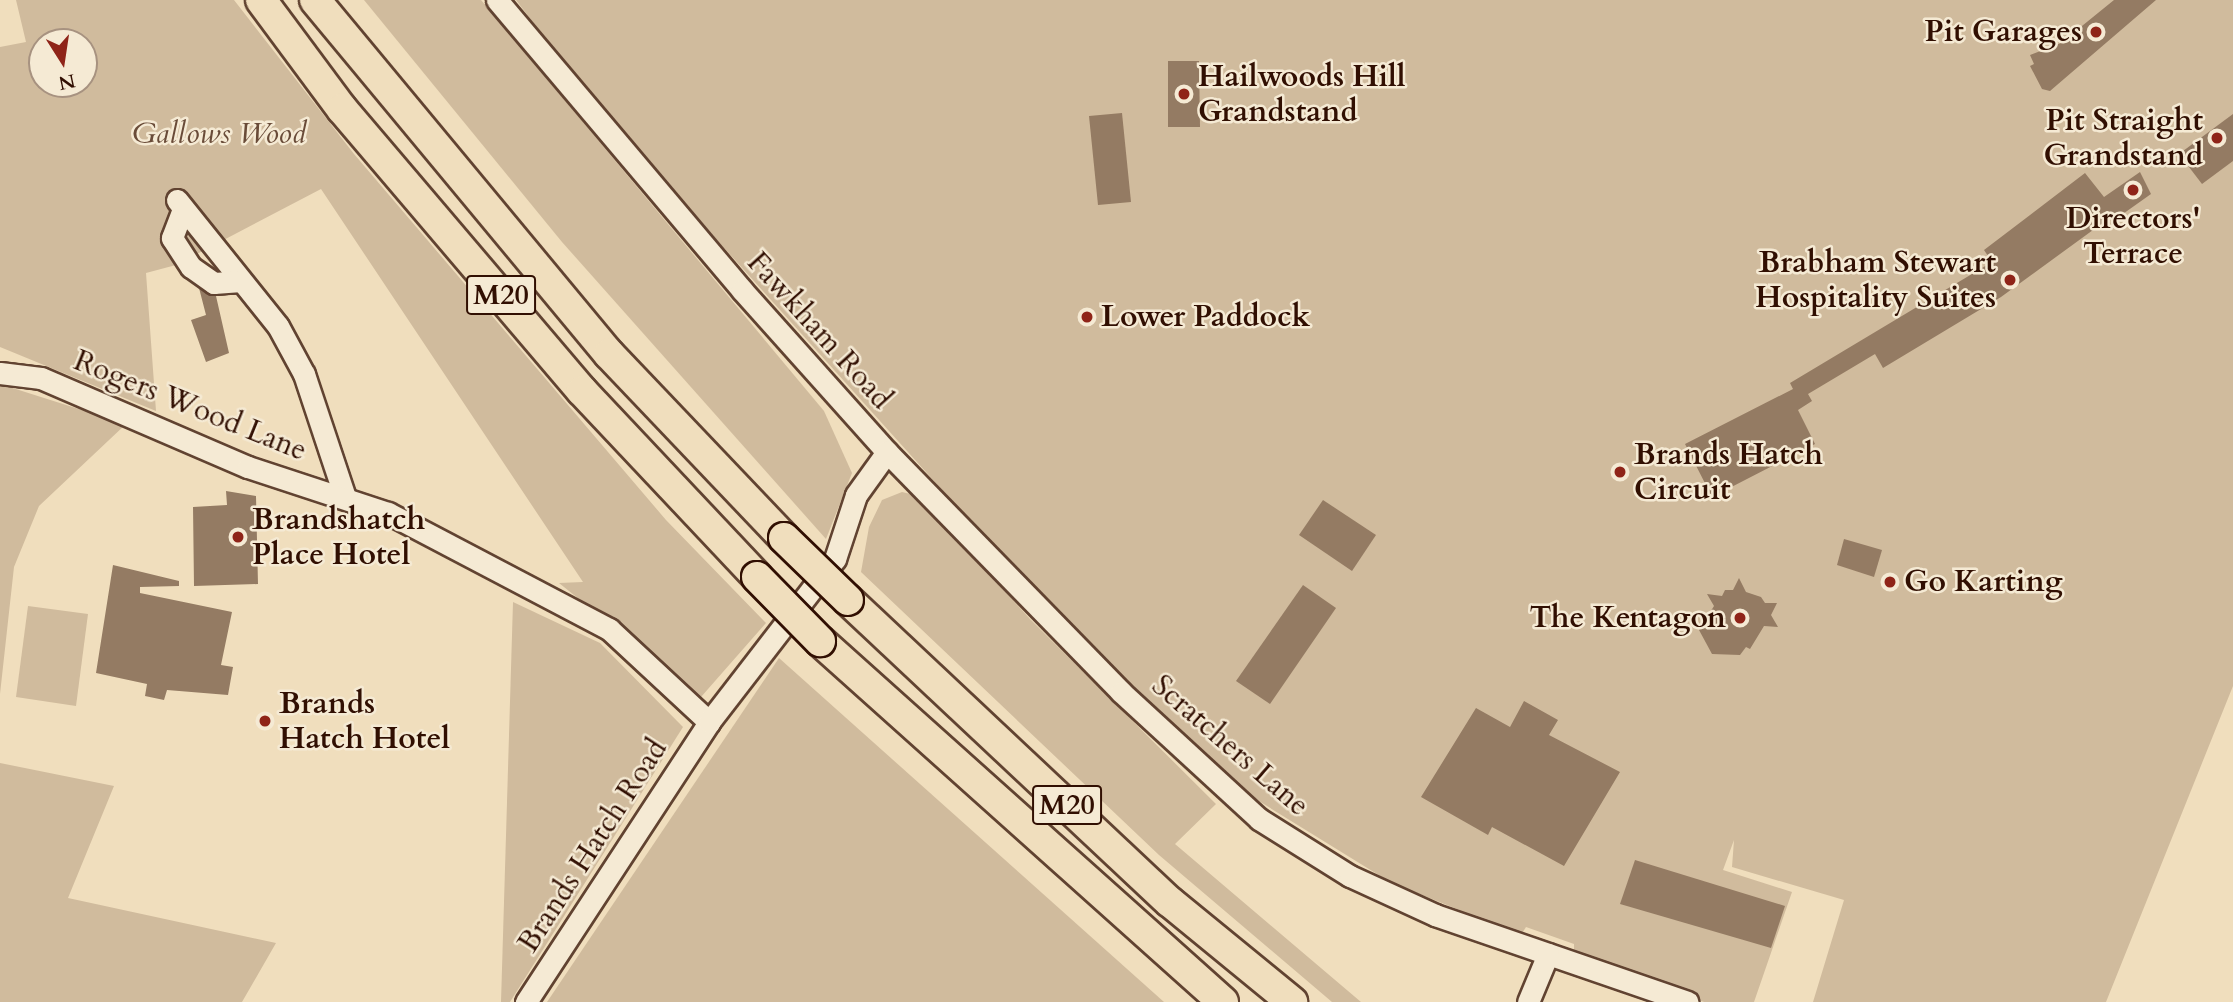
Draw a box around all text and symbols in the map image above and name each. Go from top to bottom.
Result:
place label: Pit Garages [1925,14,2082,50]
marker: Pit Garages [2088,24,2104,40]
north arrow [28,28,98,98]
place label: Hailwoods Hill Grandstand [1198,59,1406,130]
text: N [56,67,78,96]
marker: Hailwoods Hill Grandstand [1176,86,1192,102]
place label: Pit Straight Grandstand [2043,103,2203,174]
park label: Gallows Wood [132,116,306,152]
marker: Pit Straight Grandstand [2209,130,2225,146]
marker: Directors' Terrace [2125,182,2141,198]
place label: Directors' Terrace [2066,201,2200,272]
street label: Fawkham Road [739,245,899,417]
place label: Brabham Stewart Hospitality Suites [1755,245,1996,316]
road number: M20 [466,270,536,320]
marker: Brabham Stewart Hospitality Suites [2002,272,2018,288]
place label: Lower Paddock [1101,299,1310,335]
marker: Lower Paddock [1079,309,1095,325]
street label: Rogers Wood Lane [68,343,312,469]
place label: Brands Hatch Circuit [1634,437,1823,508]
marker: Brands Hatch Circuit [1612,464,1628,480]
place label: Brandshatch Place Hotel [252,502,425,572]
marker: Brandshatch Place Hotel [230,529,246,545]
place label: Go Karting [1904,564,2063,600]
marker: Go Karting [1882,574,1898,590]
place label: The Kentagon [1529,600,1726,636]
marker: The Kentagon [1732,610,1748,626]
street label: Scratchers Lane [1144,668,1316,824]
place label: Brands Hatch Hotel [279,686,450,756]
marker: Brands Hatch Hotel [257,713,273,729]
street label: Brands Hatch Road [511,733,675,959]
road number: M20 [1032,780,1102,830]

